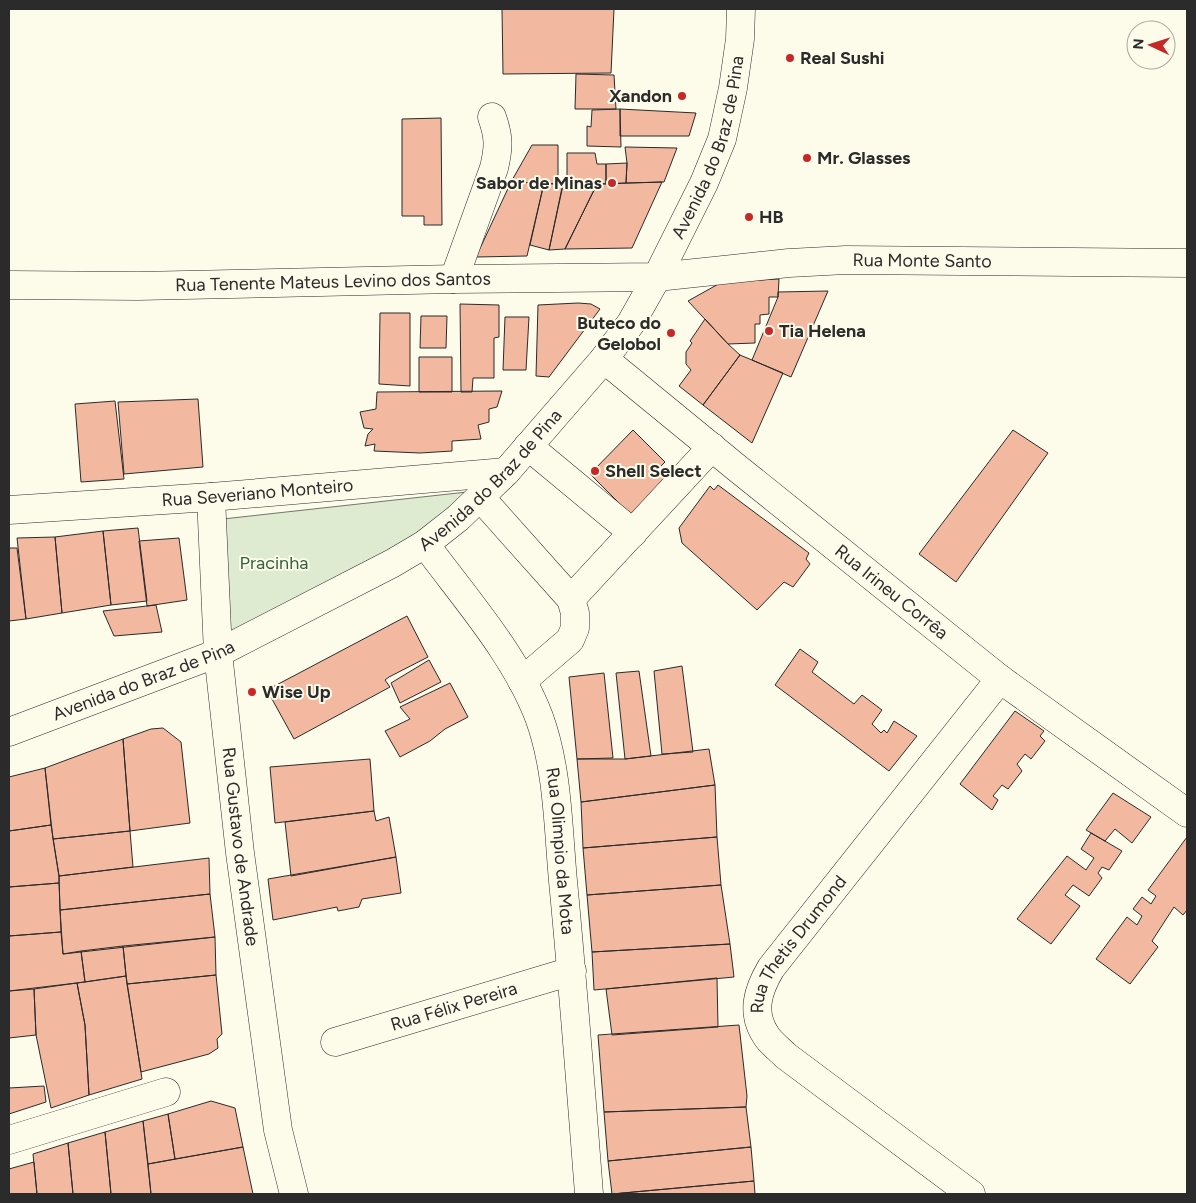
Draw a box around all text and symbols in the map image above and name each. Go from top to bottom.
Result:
north arrow [1126,20,1176,70]
text: N [1130,38,1147,50]
place label: Real Sushi [800,47,884,69]
marker: Real Sushi [784,52,796,64]
street label: Avenida do Braz de Pina [667,54,748,242]
place label: Xandon [609,85,672,107]
marker: Xandon [676,90,688,102]
place label: Mr. Glasses [817,147,911,169]
marker: Mr. Glasses [801,152,813,164]
place label: Sabor de Minas [476,172,603,194]
marker: Sabor de Minas [606,177,618,189]
place label: HB [759,206,784,228]
marker: HB [743,211,755,223]
street label: Rua Monte Santo [852,249,992,272]
street label: Rua Tenente Mateus Levino dos Santos [175,268,491,296]
place label: Buteco do Gelobol [577,312,661,355]
place label: Tia Helena [779,320,866,342]
marker: Tia Helena [763,325,775,337]
marker: Buteco do Gelobol [665,327,677,339]
street label: Avenida do Braz de Pina [414,405,566,556]
place label: Shell Select [605,460,702,482]
marker: Shell Select [589,465,601,477]
street label: Rua Severiano Monteiro [161,474,354,511]
street label: Rua Irineu Corrêa [830,540,953,644]
park label: Pracinha [240,552,308,574]
street label: Avenida do Braz de Pina [49,635,238,726]
place label: Wise Up [262,681,331,703]
marker: Wise Up [246,686,258,698]
street label: Rua Gustavo de Andrade [217,746,264,948]
street label: Rua Olimpio da Mota [541,766,579,936]
street label: Rua Thetis Drumond [746,871,851,1014]
street label: Rua Félix Pereira [388,977,520,1036]

